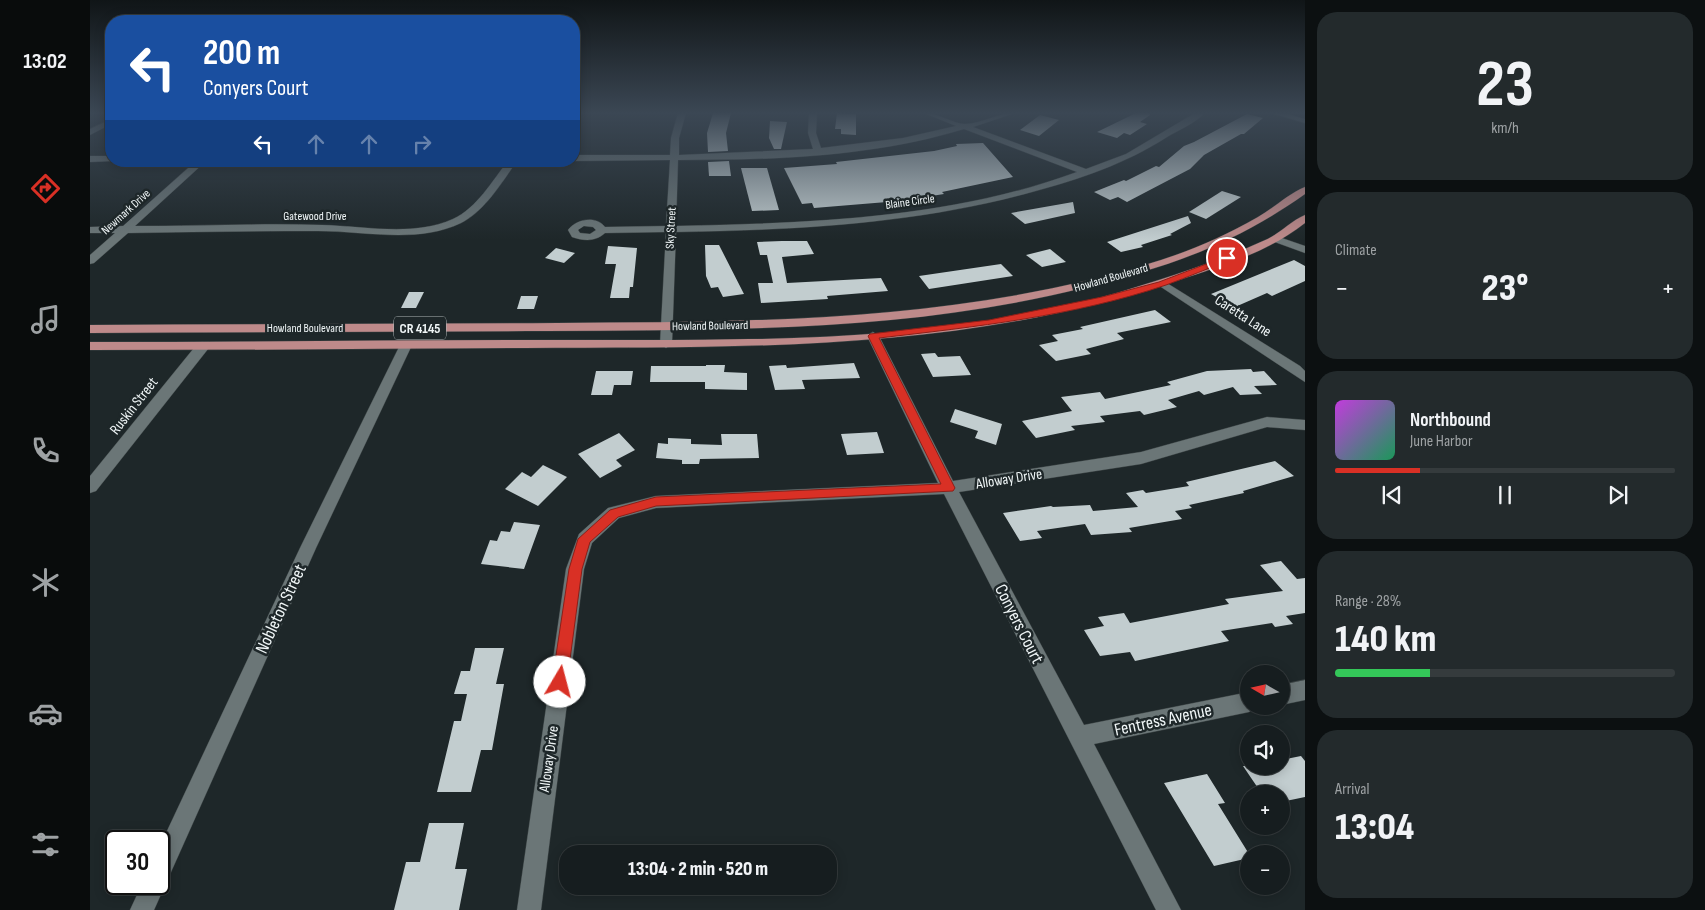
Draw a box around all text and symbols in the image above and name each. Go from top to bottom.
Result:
text: 200 m [203,32,280,75]
icon: left [120,35,185,100]
text: 23 [1476,47,1534,125]
text: 13:02 [23,48,67,75]
text: Conyers Court [203,75,309,102]
text: km/h [1491,119,1519,138]
icon: left [249,130,277,158]
icon: ahead [302,130,330,158]
icon: ahead [355,130,383,158]
icon: right [408,130,436,158]
icon: directions [28,171,63,206]
street label: Newmark Drive [98,186,154,238]
street label: Blaine Circle [884,191,936,213]
street label: Sky Street [662,207,680,249]
street label: Gatewood Drive [283,209,347,224]
pin [1206,237,1248,279]
text: Climate [1335,241,1377,260]
icon: arrive [1213,244,1241,272]
street label: Howland Boulevard [1072,260,1150,296]
text: 23° [1482,266,1528,311]
text: − [1335,272,1349,305]
text: + [1661,272,1675,305]
street label: Caretta Lane [1211,291,1275,341]
icon: music [28,302,63,337]
road number: CR 4145 [394,316,446,339]
street label: Howland Boulevard [672,318,748,334]
street label: Howland Boulevard [267,321,343,336]
street label: Ruskin Street [106,373,163,438]
text: Northbound [1410,409,1491,432]
text: June Harbor [1410,432,1473,451]
icon: phone [28,433,63,468]
street label: Alloway Drive [974,464,1043,494]
icon: previous [1378,481,1406,509]
icon: pause [1491,481,1519,509]
icon: next [1604,481,1632,509]
street label: Nobleton Street [251,561,311,657]
icon: climate [28,565,63,600]
street label: Conyers Court [990,581,1048,668]
text: Range · 28% [1335,592,1401,611]
text: 140 km [1335,617,1436,662]
position arrow [533,655,585,707]
north arrow [1240,665,1290,715]
map controls [1240,665,1290,895]
icon: car [28,696,63,731]
street label: Fentress Avenue [1112,699,1214,741]
street label: Alloway Drive [535,725,563,794]
button: sound [1240,725,1290,775]
text: Arrival [1335,780,1369,799]
button: + [1240,785,1290,835]
text: 13:04 [1335,805,1414,850]
icon: filters [28,827,63,862]
speed limit sign: 30 [105,830,170,895]
button: − [1240,845,1290,895]
text: 13:04 · 2 min · 520 m [628,858,768,881]

